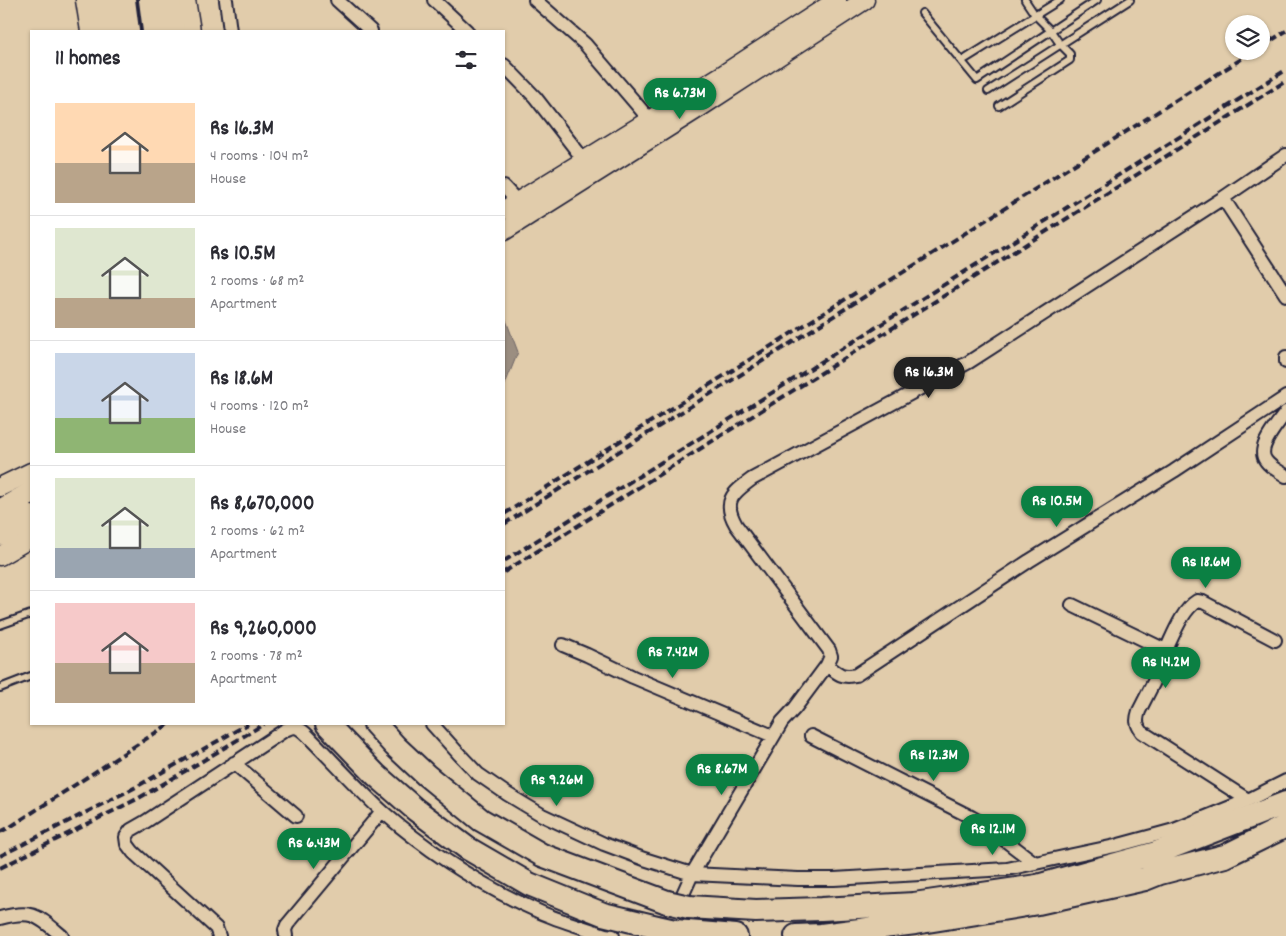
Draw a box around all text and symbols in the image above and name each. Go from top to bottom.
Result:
map controls [1225,15,1270,60]
button: layers [1225,15,1270,60]
text: 11 homes [55,45,120,75]
icon: filters [452,46,480,74]
pin: Rs 6.73M [628,78,732,120]
text: Rs 6.73M [654,82,706,105]
text: Rs 16.3M [210,115,274,145]
icon: home [95,123,155,183]
text: 4 rooms · 104 m² [210,145,309,168]
text: House [210,168,246,191]
text: Rs 10.5M [210,240,275,270]
icon: home [95,248,155,308]
text: 2 rooms · 68 m² [210,270,304,293]
text: Apartment [210,293,277,316]
pin: Rs 16.3M [877,356,981,399]
text: Rs 16.3M [905,361,953,384]
text: Rs 18.6M [210,365,273,395]
icon: home [95,373,155,433]
text: 4 rooms · 120 m² [210,395,309,418]
text: House [210,418,246,441]
pin: Rs 10.5M [1005,486,1109,528]
text: Rs 8,670,000 [210,490,314,520]
text: Rs 10.5M [1032,490,1082,513]
icon: home [95,498,155,558]
text: 2 rooms · 62 m² [210,520,305,543]
text: Apartment [210,543,277,566]
pin: Rs 18.6M [1154,546,1258,589]
text: Rs 18.6M [1182,551,1230,574]
text: Rs 9,260,000 [210,615,317,645]
icon: home [95,623,155,683]
pin: Rs 7.42M [621,636,725,679]
text: Rs 7.42M [648,641,698,664]
text: 2 rooms · 78 m² [210,645,303,668]
pin: Rs 14.2M [1114,646,1218,689]
text: Rs 14.2M [1142,651,1190,674]
text: Apartment [210,668,277,691]
pin: Rs 12.3M [882,740,986,782]
text: Rs 12.3M [910,744,958,767]
pin: Rs 8.67M [670,754,774,796]
text: Rs 8.67M [697,758,747,781]
pin: Rs 9.26M [505,764,609,807]
text: Rs 9.26M [531,769,583,792]
pin: Rs 12.1M [941,814,1045,856]
text: Rs 12.1M [971,818,1015,841]
pin: Rs 6.43M [262,828,366,870]
text: Rs 6.43M [288,832,340,855]

